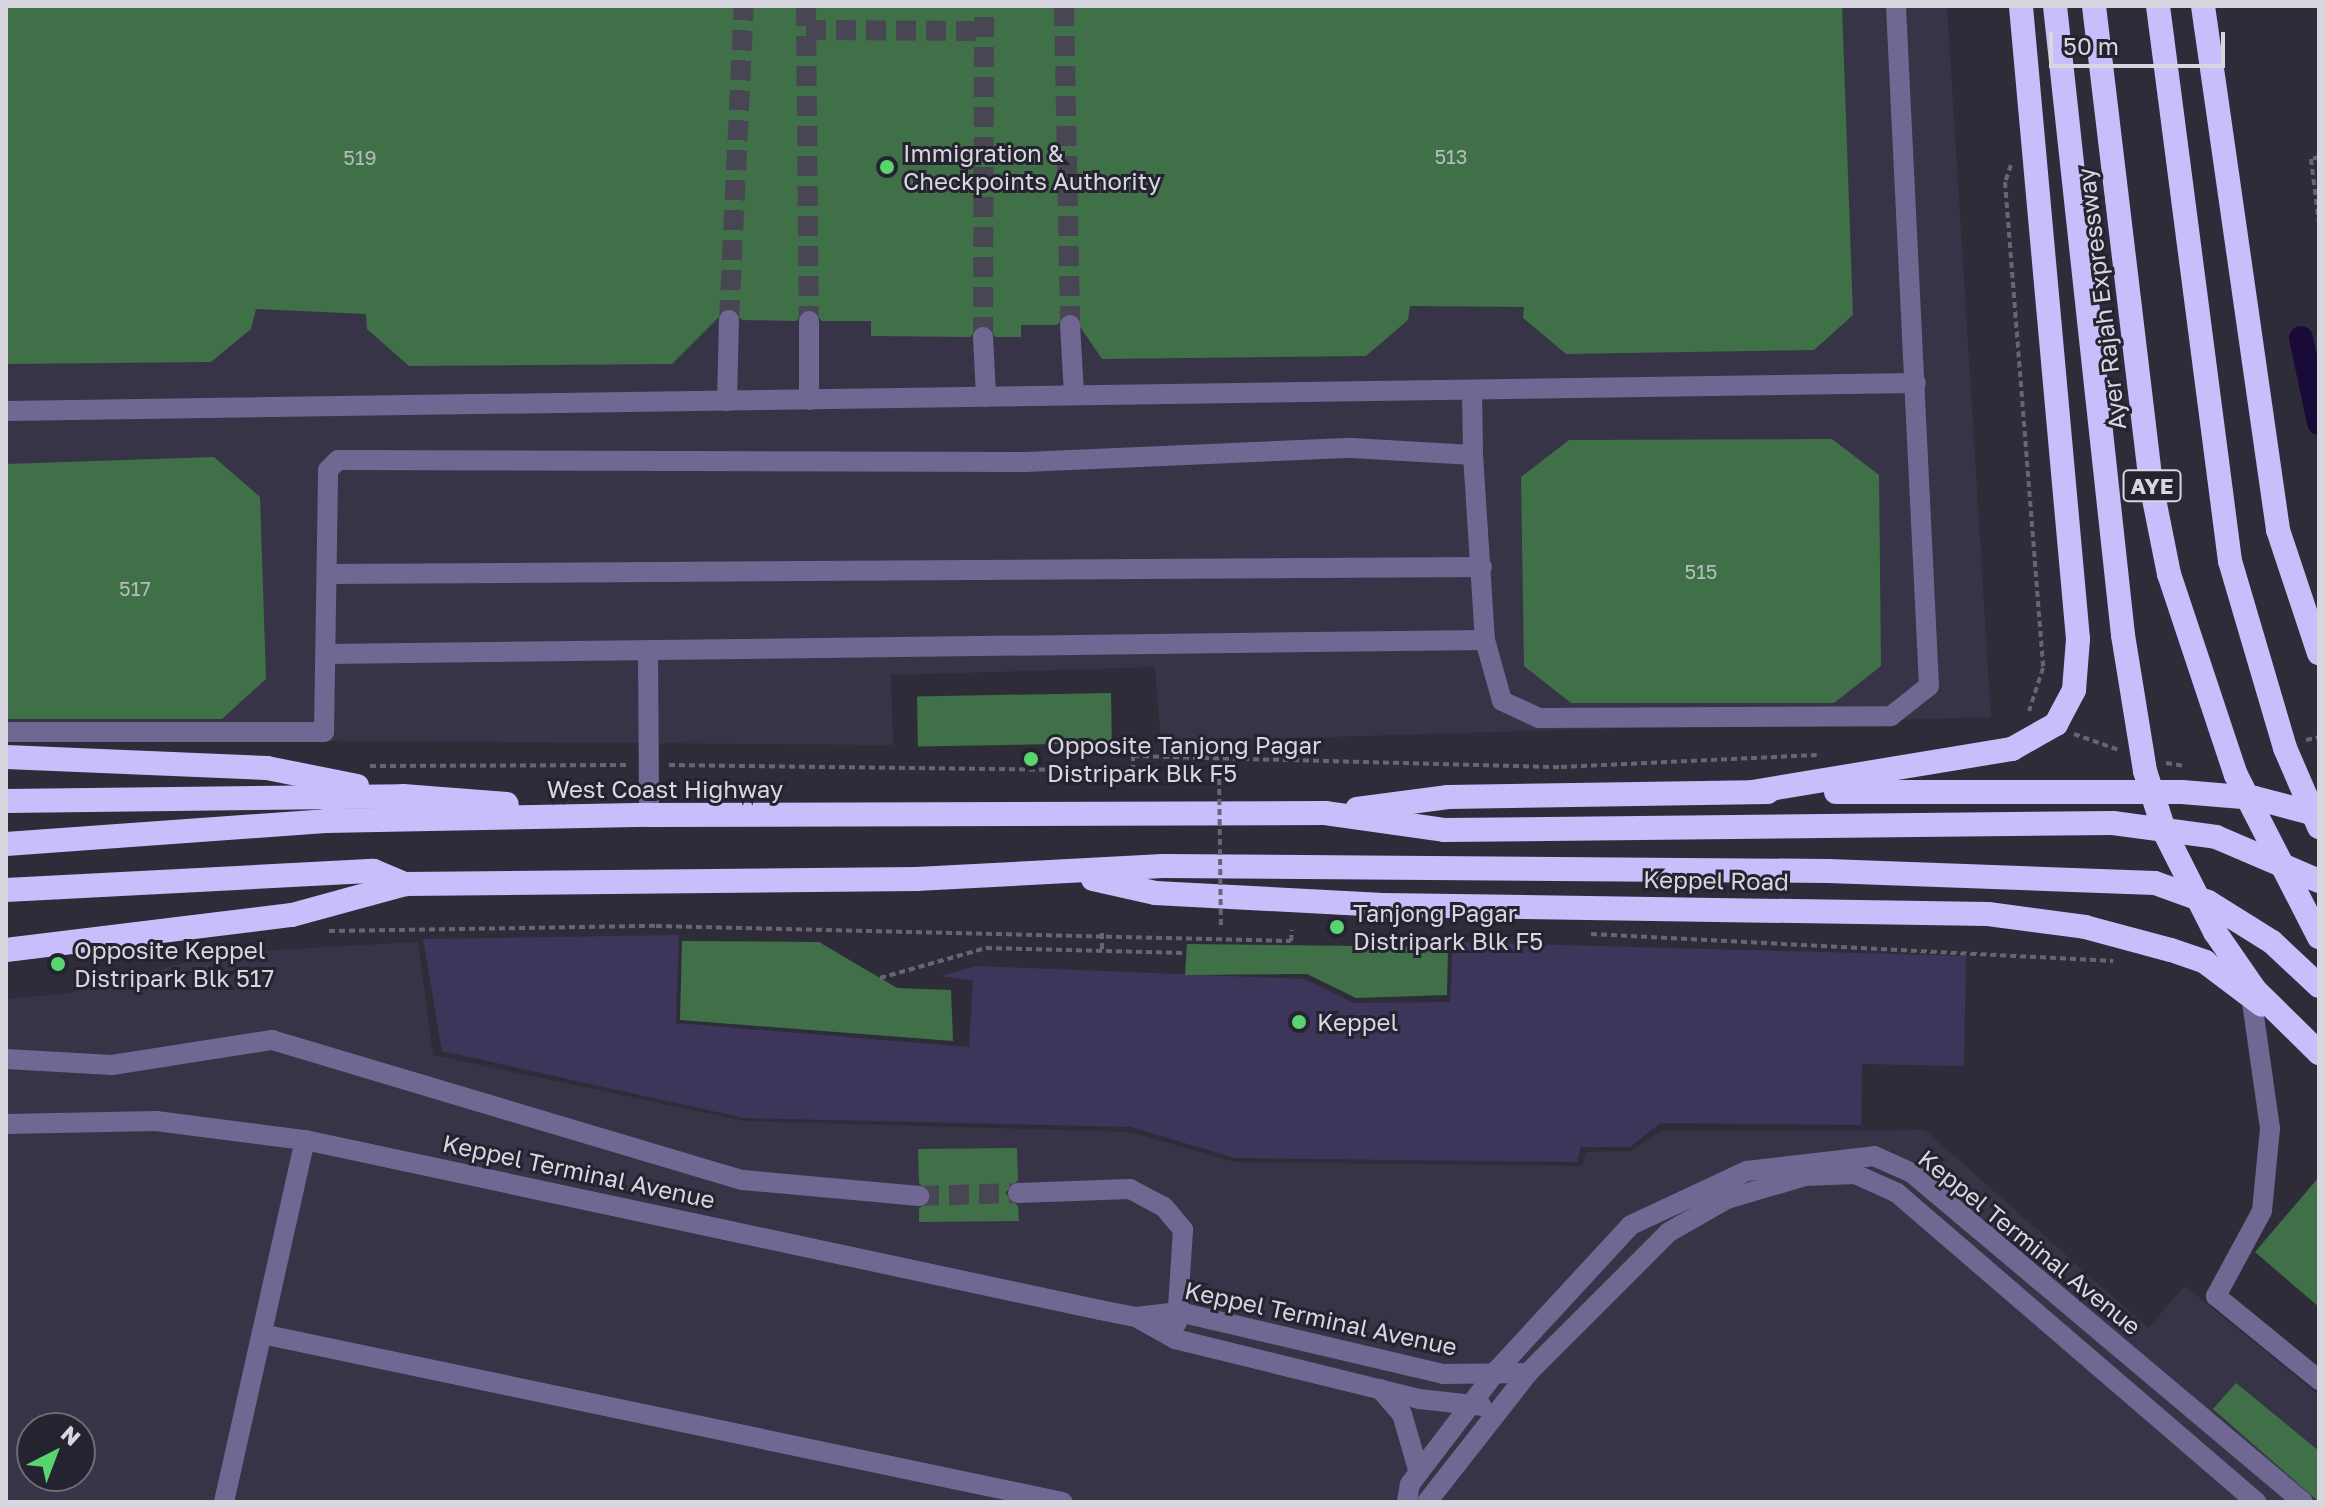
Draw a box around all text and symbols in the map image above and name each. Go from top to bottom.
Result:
scale bar [2053,16,2229,66]
text: 50 m [2063,31,2119,60]
place label: Immigration & Checkpoints Authority [903,139,1161,195]
house number: 513 [1435,144,1467,168]
house number: 519 [343,145,377,169]
marker: Immigration & Checkpoints Authority [878,158,896,176]
street label: Ayer Rajah Expressway [2071,166,2131,432]
road number: AYE [2122,468,2182,504]
house number: 515 [1685,559,1717,583]
house number: 517 [119,576,151,600]
place label: Opposite Tanjong Pagar Distripark Blk F5 [1047,731,1321,787]
marker: Opposite Tanjong Pagar Distripark Blk F5 [1022,750,1040,768]
street label: West Coast Highway [547,775,783,803]
street label: Keppel Road [1643,864,1789,896]
place label: Tanjong Pagar Distripark Blk F5 [1353,899,1543,955]
marker: Tanjong Pagar Distripark Blk F5 [1328,918,1346,936]
place label: Opposite Keppel Distripark Blk 517 [74,936,274,992]
marker: Opposite Keppel Distripark Blk 517 [49,955,67,973]
place label: Keppel [1317,1008,1398,1036]
marker: Keppel [1288,1011,1310,1033]
street label: Keppel Terminal Avenue [440,1128,718,1214]
street label: Keppel Terminal Avenue [1913,1143,2147,1341]
street label: Keppel Terminal Avenue [1182,1275,1460,1361]
north arrow [16,1412,96,1492]
text: N [56,1420,86,1451]

